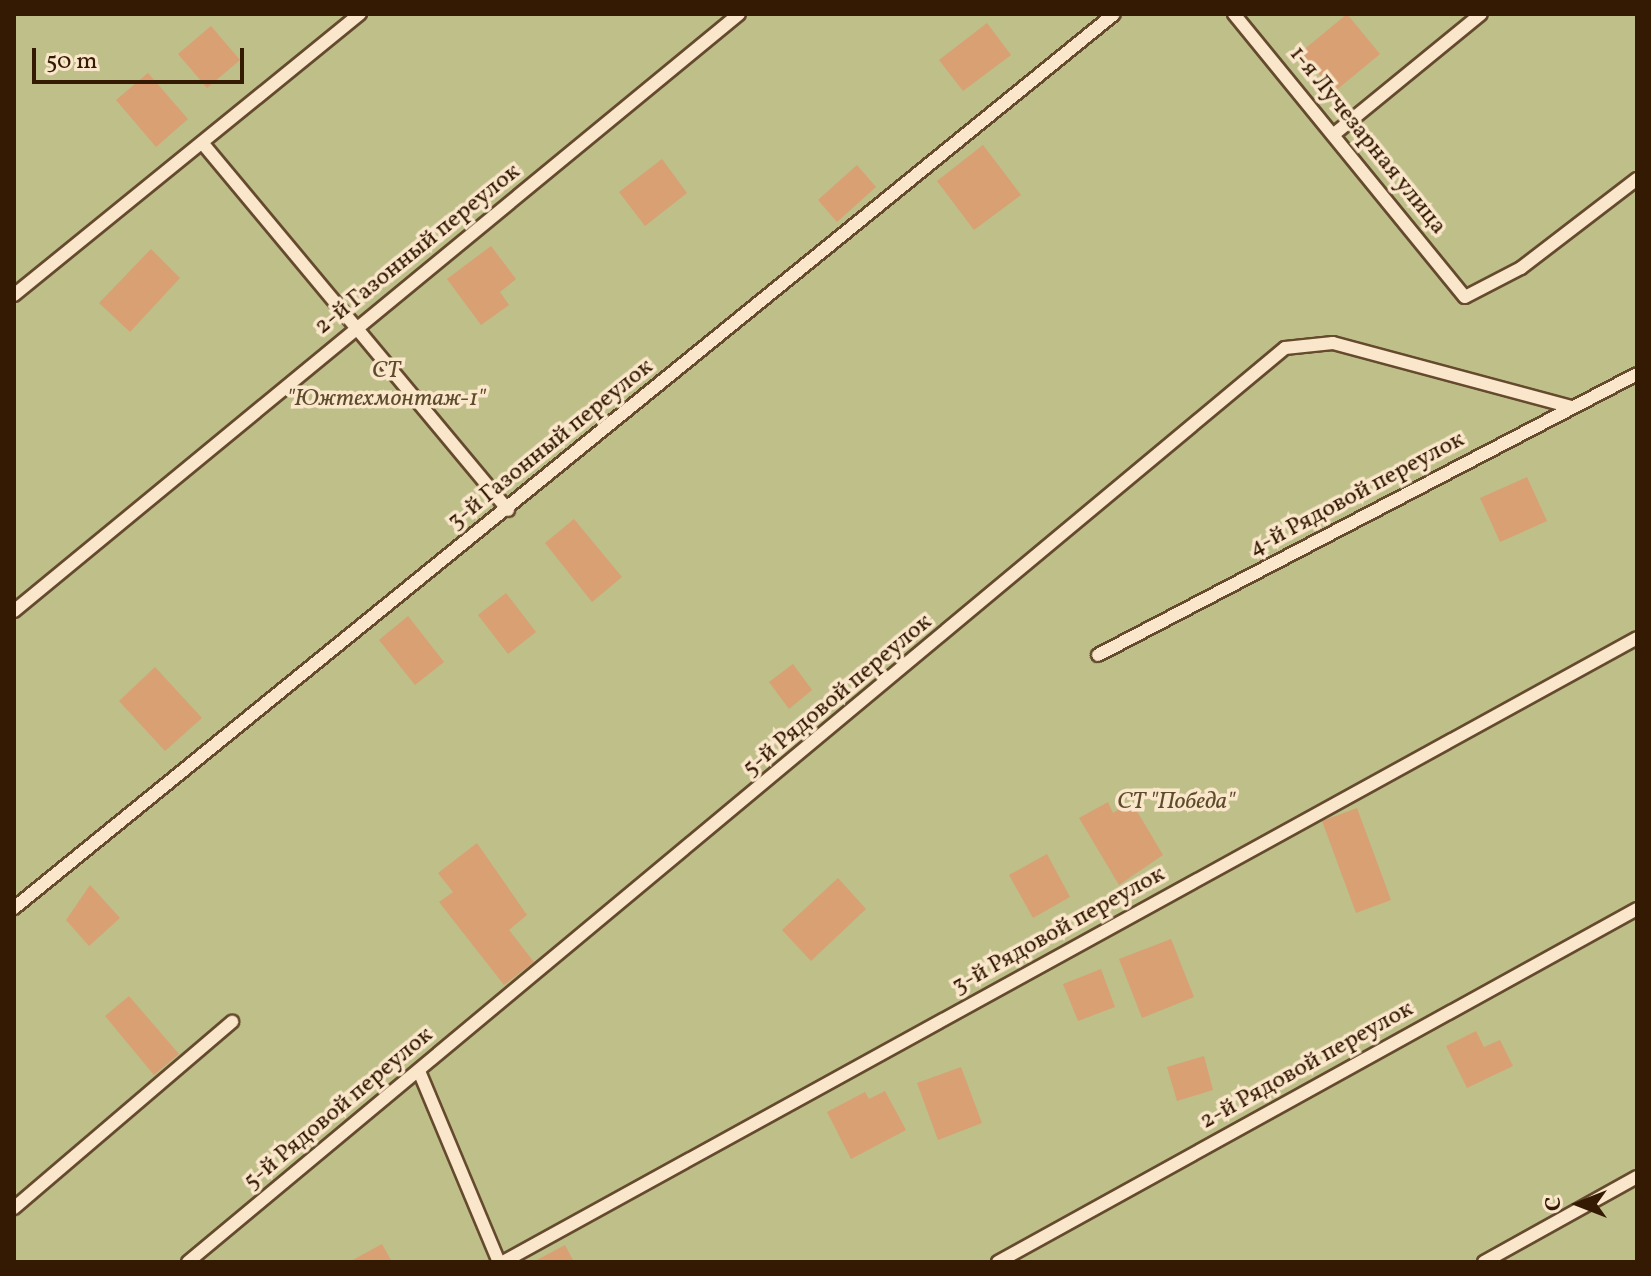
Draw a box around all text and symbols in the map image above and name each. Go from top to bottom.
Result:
scale bar [36,32,248,82]
street label: 1-я Лучезарная улица [1282,41,1452,241]
text: 50 m [46,45,98,79]
street label: 2-й Газонный переулок [309,158,527,342]
street label: 3-й Газонный переулок [443,353,659,537]
park label: СТ "Южтехмонтаж-1" [286,358,486,414]
street label: 4-й Рядовой переулок [1244,426,1470,564]
street label: 5-й Рядовой переулок [738,608,938,784]
park label: СТ "Победа" [1117,789,1235,817]
street label: 3-й Рядовой переулок [948,860,1170,1002]
street label: 2-й Рядовой переулок [1195,995,1419,1137]
street label: 5-й Рядовой переулок [239,1021,439,1197]
north arrow [1539,1164,1619,1244]
text: С [1539,1197,1570,1211]

